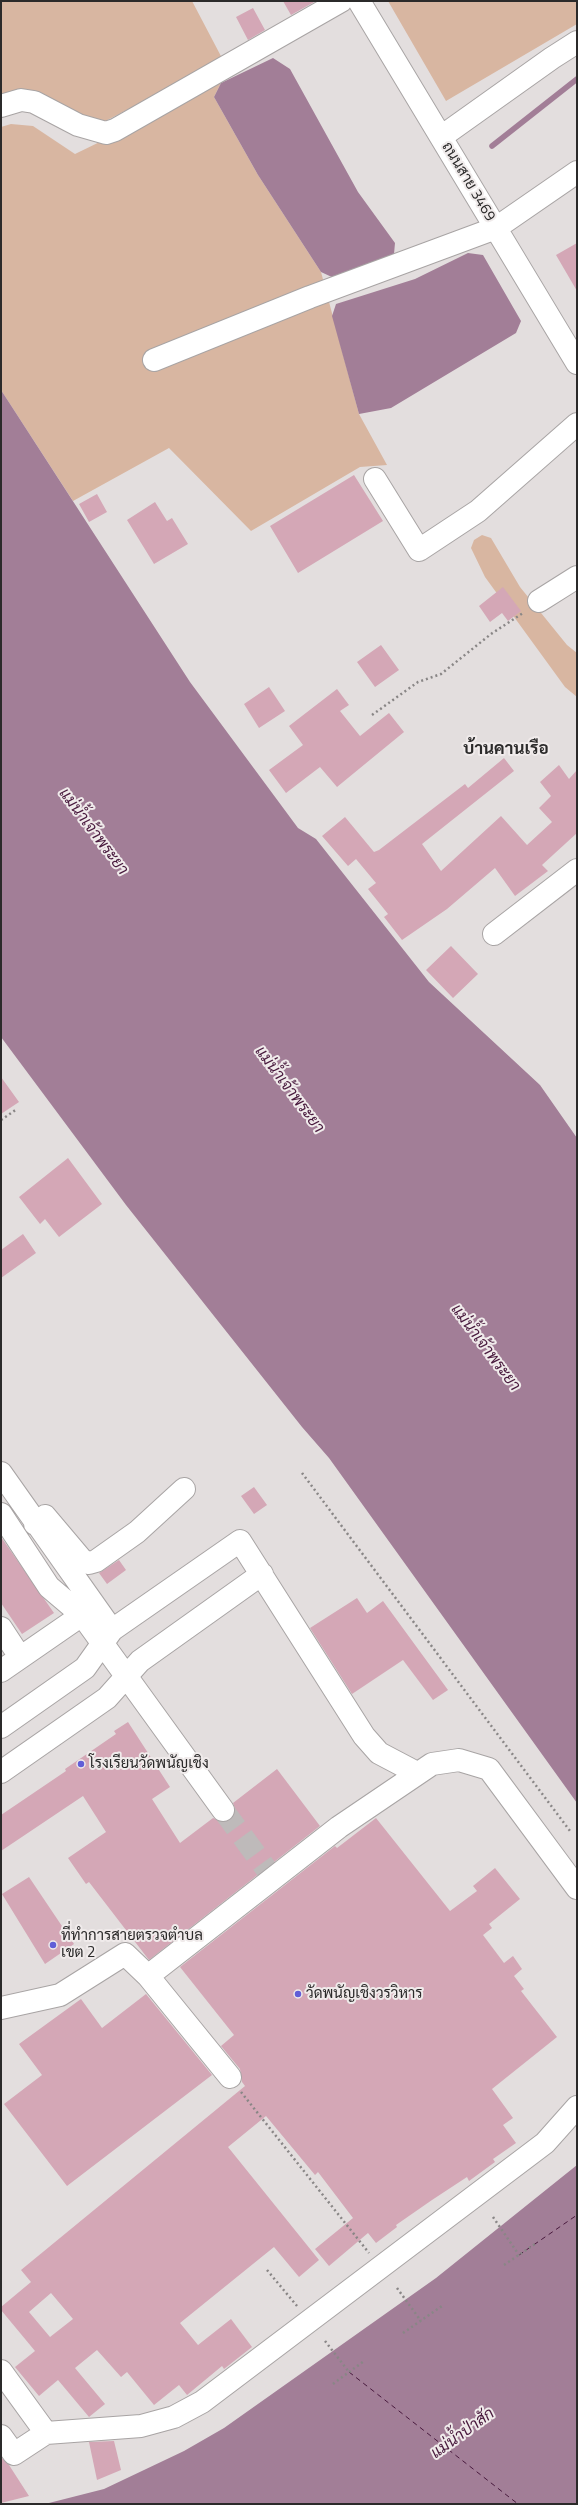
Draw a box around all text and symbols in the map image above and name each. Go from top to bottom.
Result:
street label: ถนนสาย 3469 [437,139,499,225]
district label: บ้านคานเรือ [463,740,549,760]
water label: แม่น้ำเจ้าพระยา [54,785,132,879]
water label: แม่น้ำเจ้าพระยา [250,1043,328,1137]
water label: แม่น้ำเจ้าพระยา [446,1301,524,1395]
place label: โรงเรียนวัดพนัญเชิง [89,1755,209,1773]
marker: โรงเรียนวัดพนัญเชิง [76,1759,86,1769]
place label: ที่ทำการสายตรวจตำบล เขต 2 [61,1927,203,1962]
marker: ที่ทำการสายตรวจตำบล เขต 2 [48,1940,58,1950]
place label: วัดพนัญเชิงวรวิหาร [306,1985,423,2003]
marker: วัดพนัญเชิงวรวิหาร [293,1989,303,1999]
water label: แม่น้ำป่าสัก [428,2405,498,2463]

